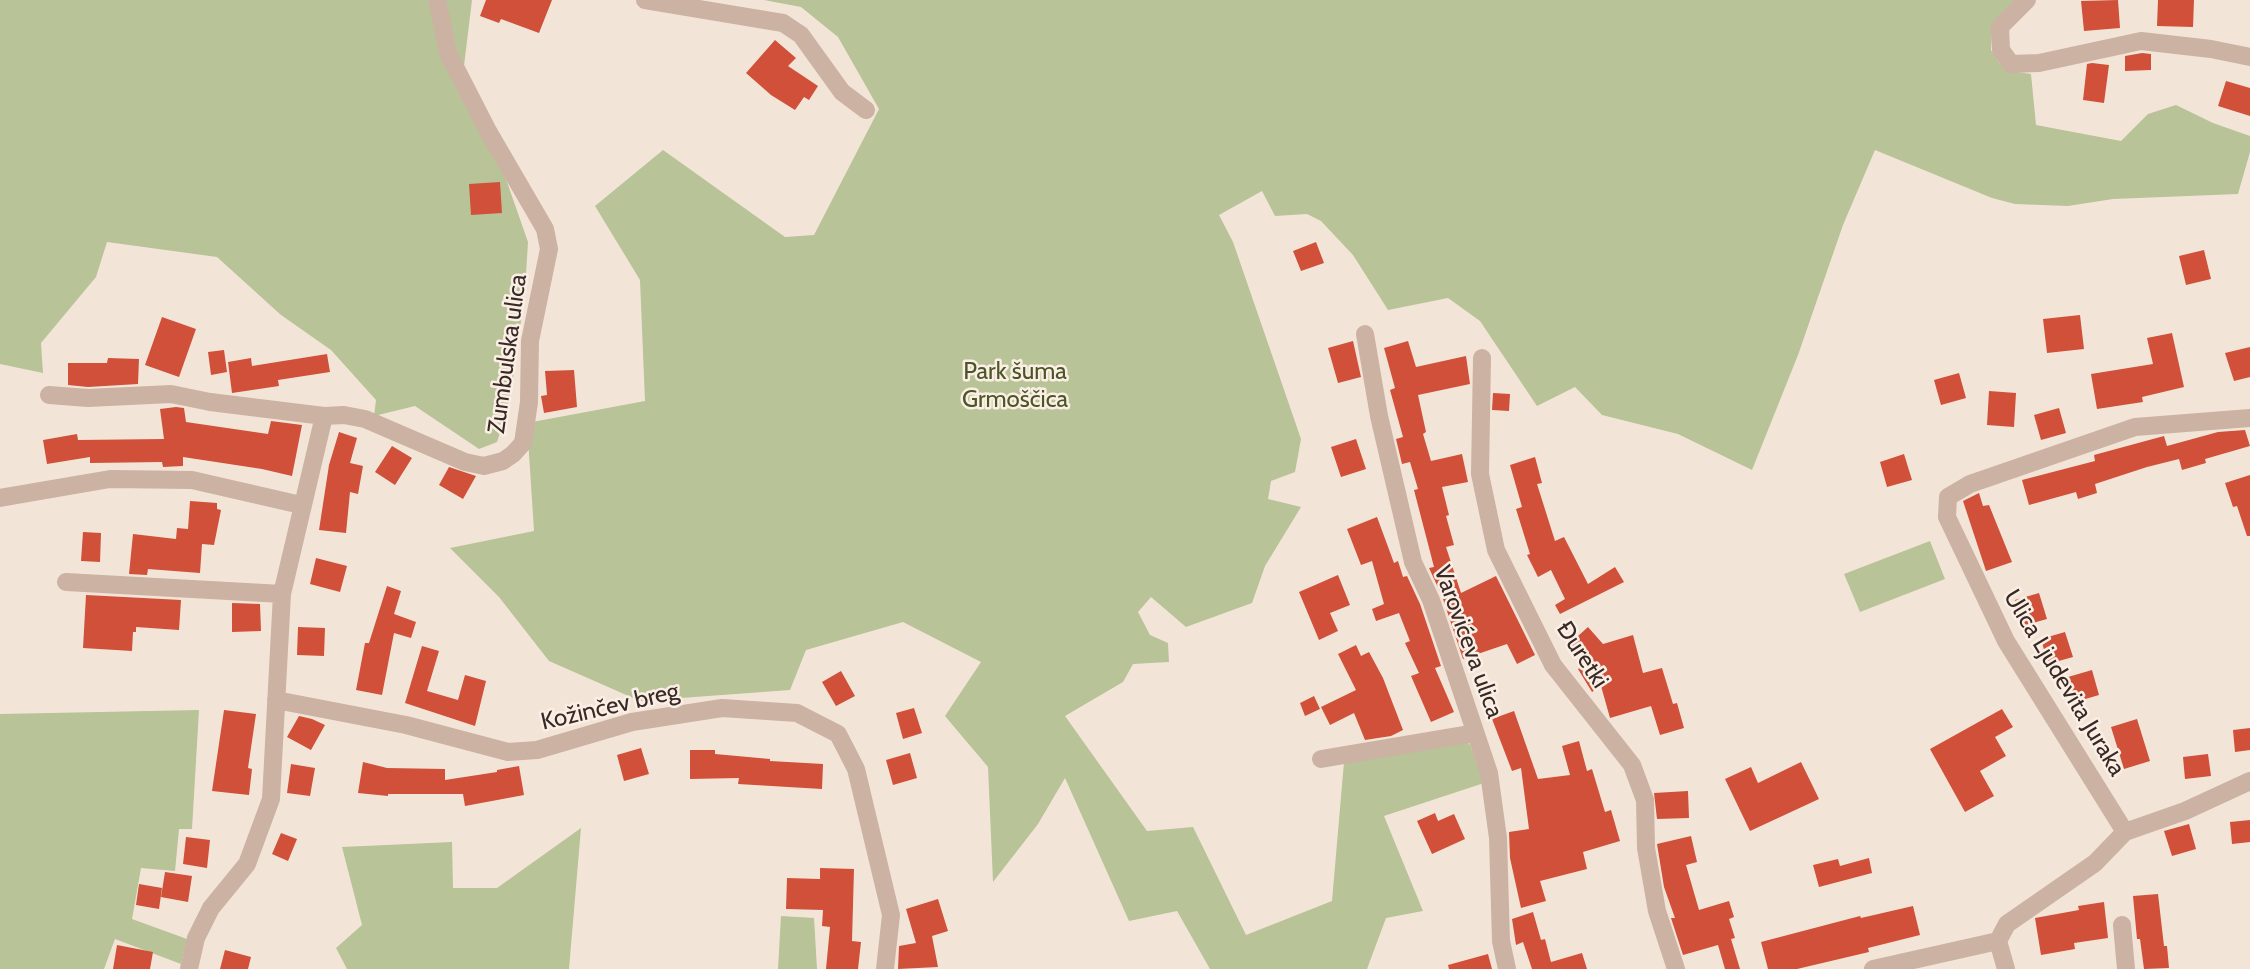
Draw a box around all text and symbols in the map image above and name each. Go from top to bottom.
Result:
street label: Zumbulska ulica [483,272,533,436]
park label: Park šuma Grmoščica [962,358,1068,414]
street label: Varovićeva ulica [1427,562,1509,722]
street label: Ulica Ljudevita Juraka [1997,585,2131,781]
street label: Đuretki [1550,616,1614,694]
street label: Kožinčev breg [538,677,682,737]

